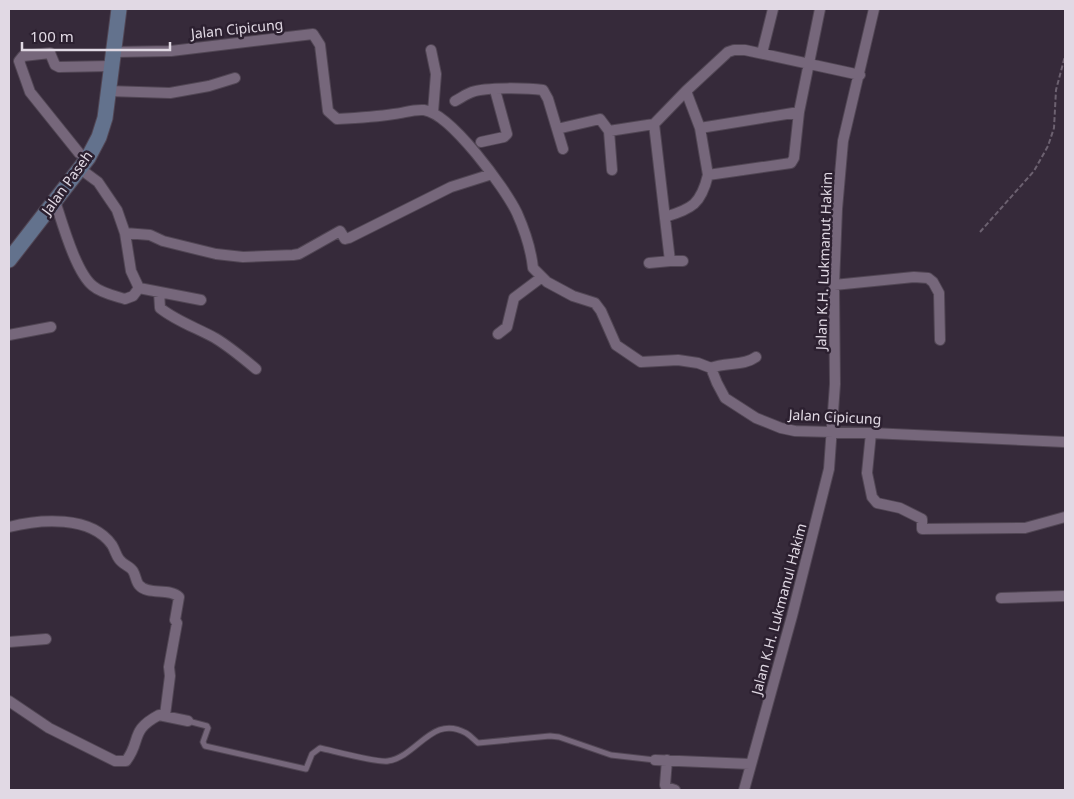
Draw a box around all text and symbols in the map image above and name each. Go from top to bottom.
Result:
street label: Jalan Cipicung [188,14,284,43]
scale bar [22,20,170,52]
text: 100 m [30,26,74,46]
street label: Jalan Paseh [36,147,96,220]
street label: Jalan K.H. Lukmanut Hakim [811,171,836,352]
street label: Jalan Cipicung [786,404,882,428]
street label: Jalan K.H. Lukmanul Hakim [746,521,811,699]

